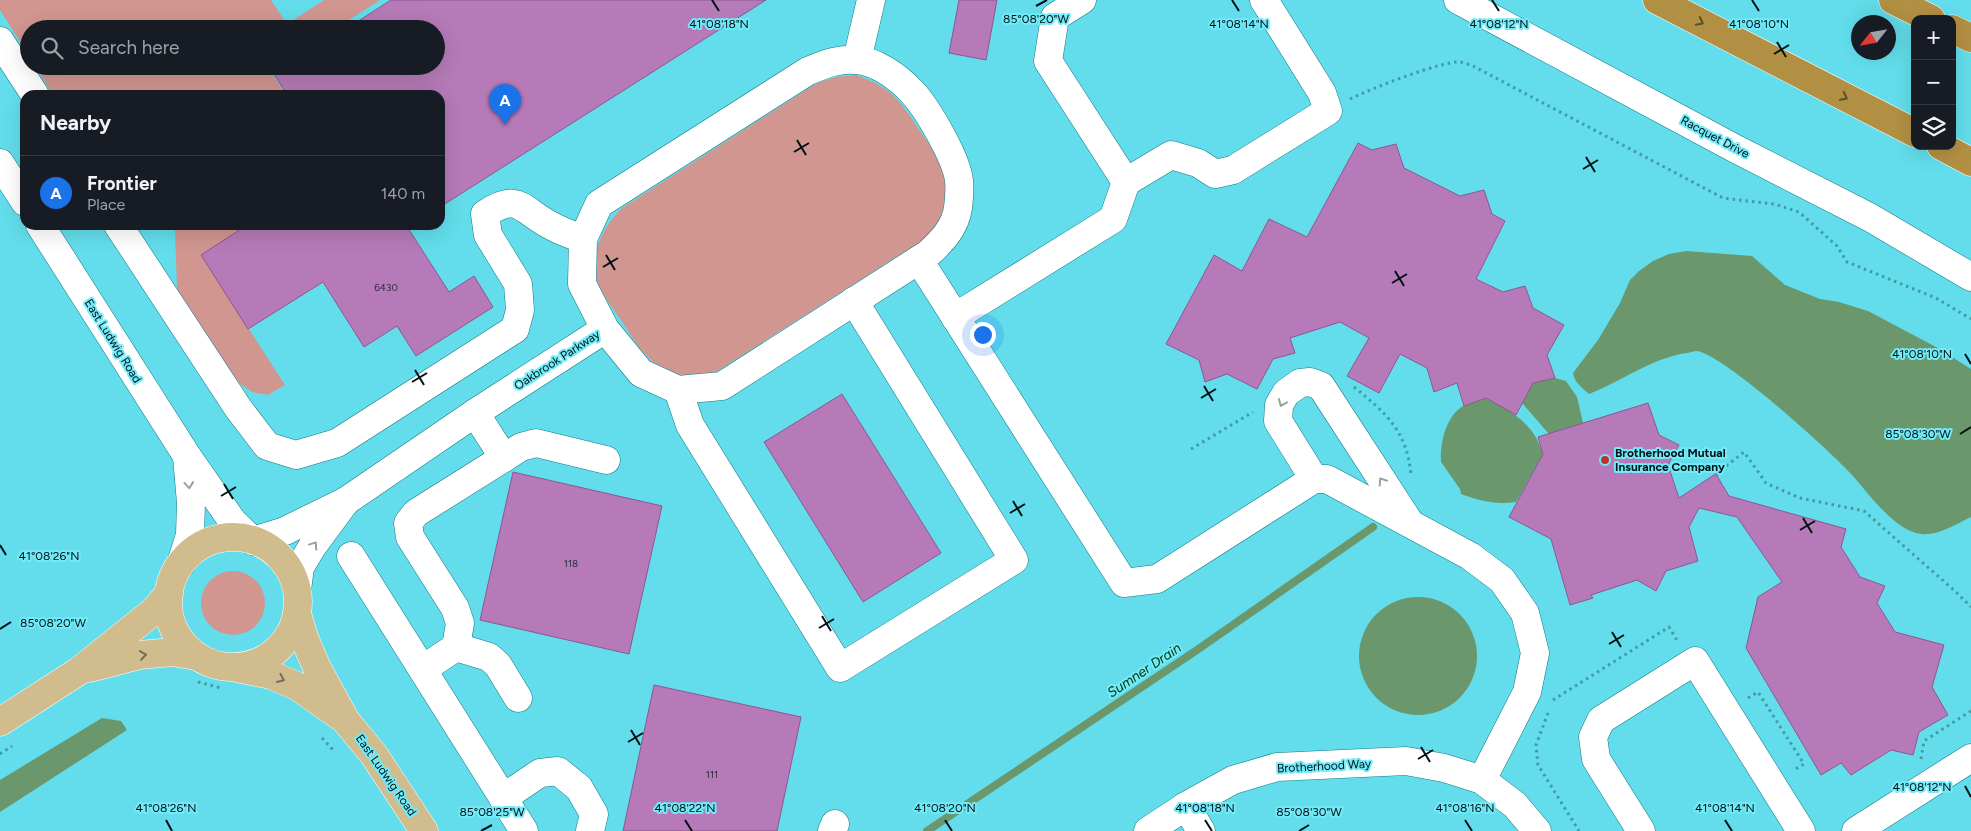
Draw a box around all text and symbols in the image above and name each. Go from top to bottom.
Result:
text: 85°08'20"W [1003,12,1069,26]
north arrow [1851,15,1896,60]
map controls [1911,15,1956,150]
button: + [1911,15,1956,60]
one-way arrow [1695,16,1704,26]
text: 41°08'18"N [689,17,749,31]
text: 41°08'14"N [1209,17,1269,31]
text: 41°08'12"N [1469,17,1529,31]
text: 41°08'10"N [1729,17,1789,31]
search box [20,20,445,75]
icon: search [38,34,66,62]
text: Search here [78,36,180,59]
button: − [1911,60,1956,105]
pin: A [489,84,521,125]
one-way arrow [1839,91,1848,101]
button: layers [1911,105,1956,150]
text: Nearby [40,110,111,135]
street label: Racquet Drive [1678,113,1752,161]
text: Frontier [87,172,157,195]
text: A [50,184,62,203]
text: 140 m [381,184,425,203]
text: Place [87,195,125,214]
house number: 6430 [374,281,398,294]
street label: East Ludwig Road [82,297,144,385]
your location [970,322,996,348]
street label: Oakbrook Parkway [511,327,603,393]
text: 41°08'10"N [1892,347,1952,361]
one-way arrow [1278,398,1288,407]
text: 85°08'30"W [1885,427,1951,441]
place label: Brotherhood Mutual Insurance Company [1615,446,1726,474]
marker: Brotherhood Mutual Insurance Company [1599,454,1611,466]
one-way arrow [1379,477,1389,486]
one-way arrow [184,481,195,489]
one-way arrow [308,541,317,551]
text: 41°08'26"N [19,549,79,563]
house number: 118 [564,557,578,570]
text: 85°08'20"W [20,616,86,630]
water label: Sumner Drain [1104,639,1185,701]
one-way arrow [140,650,148,661]
one-way arrow [276,673,285,684]
street label: East Ludwig Road [353,732,419,818]
street label: Brotherhood Way [1277,757,1372,775]
house number: 111 [706,768,718,781]
text: 41°08'12"N [1892,780,1952,794]
text: 41°08'26"N [136,801,196,815]
text: 41°08'22"N [655,801,715,815]
text: 41°08'20"N [914,801,976,815]
text: 41°08'18"N [1175,801,1235,815]
text: 41°08'16"N [1435,801,1495,815]
text: 41°08'14"N [1695,801,1755,815]
text: 85°08'25"W [459,805,525,819]
text: 85°08'30"W [1276,805,1342,819]

